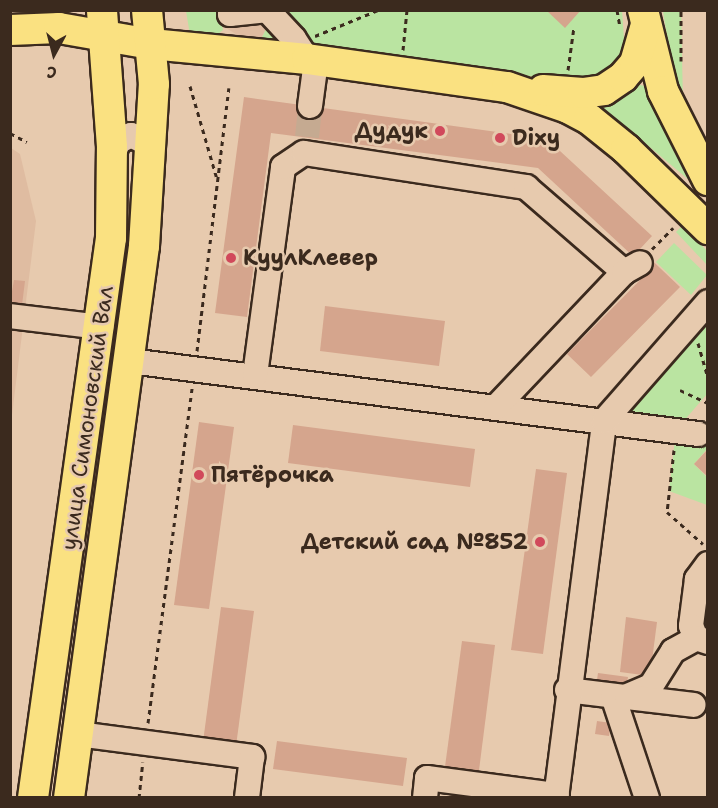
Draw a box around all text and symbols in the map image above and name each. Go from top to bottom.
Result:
north arrow [24,24,84,84]
text: С [46,61,58,83]
place label: Дудук [355,118,428,144]
marker: Дудук [433,124,447,138]
place label: Dixy [512,125,560,151]
marker: Dixy [493,131,507,145]
place label: КуулКлевер [243,245,378,271]
marker: КуулКлевер [224,251,238,265]
street label: улица Симоновский Вал [55,284,119,552]
place label: Пятёрочка [211,462,334,488]
marker: Пятёрочка [192,468,206,482]
place label: Детский сад №852 [301,529,528,555]
marker: Детский сад №852 [533,535,547,549]

